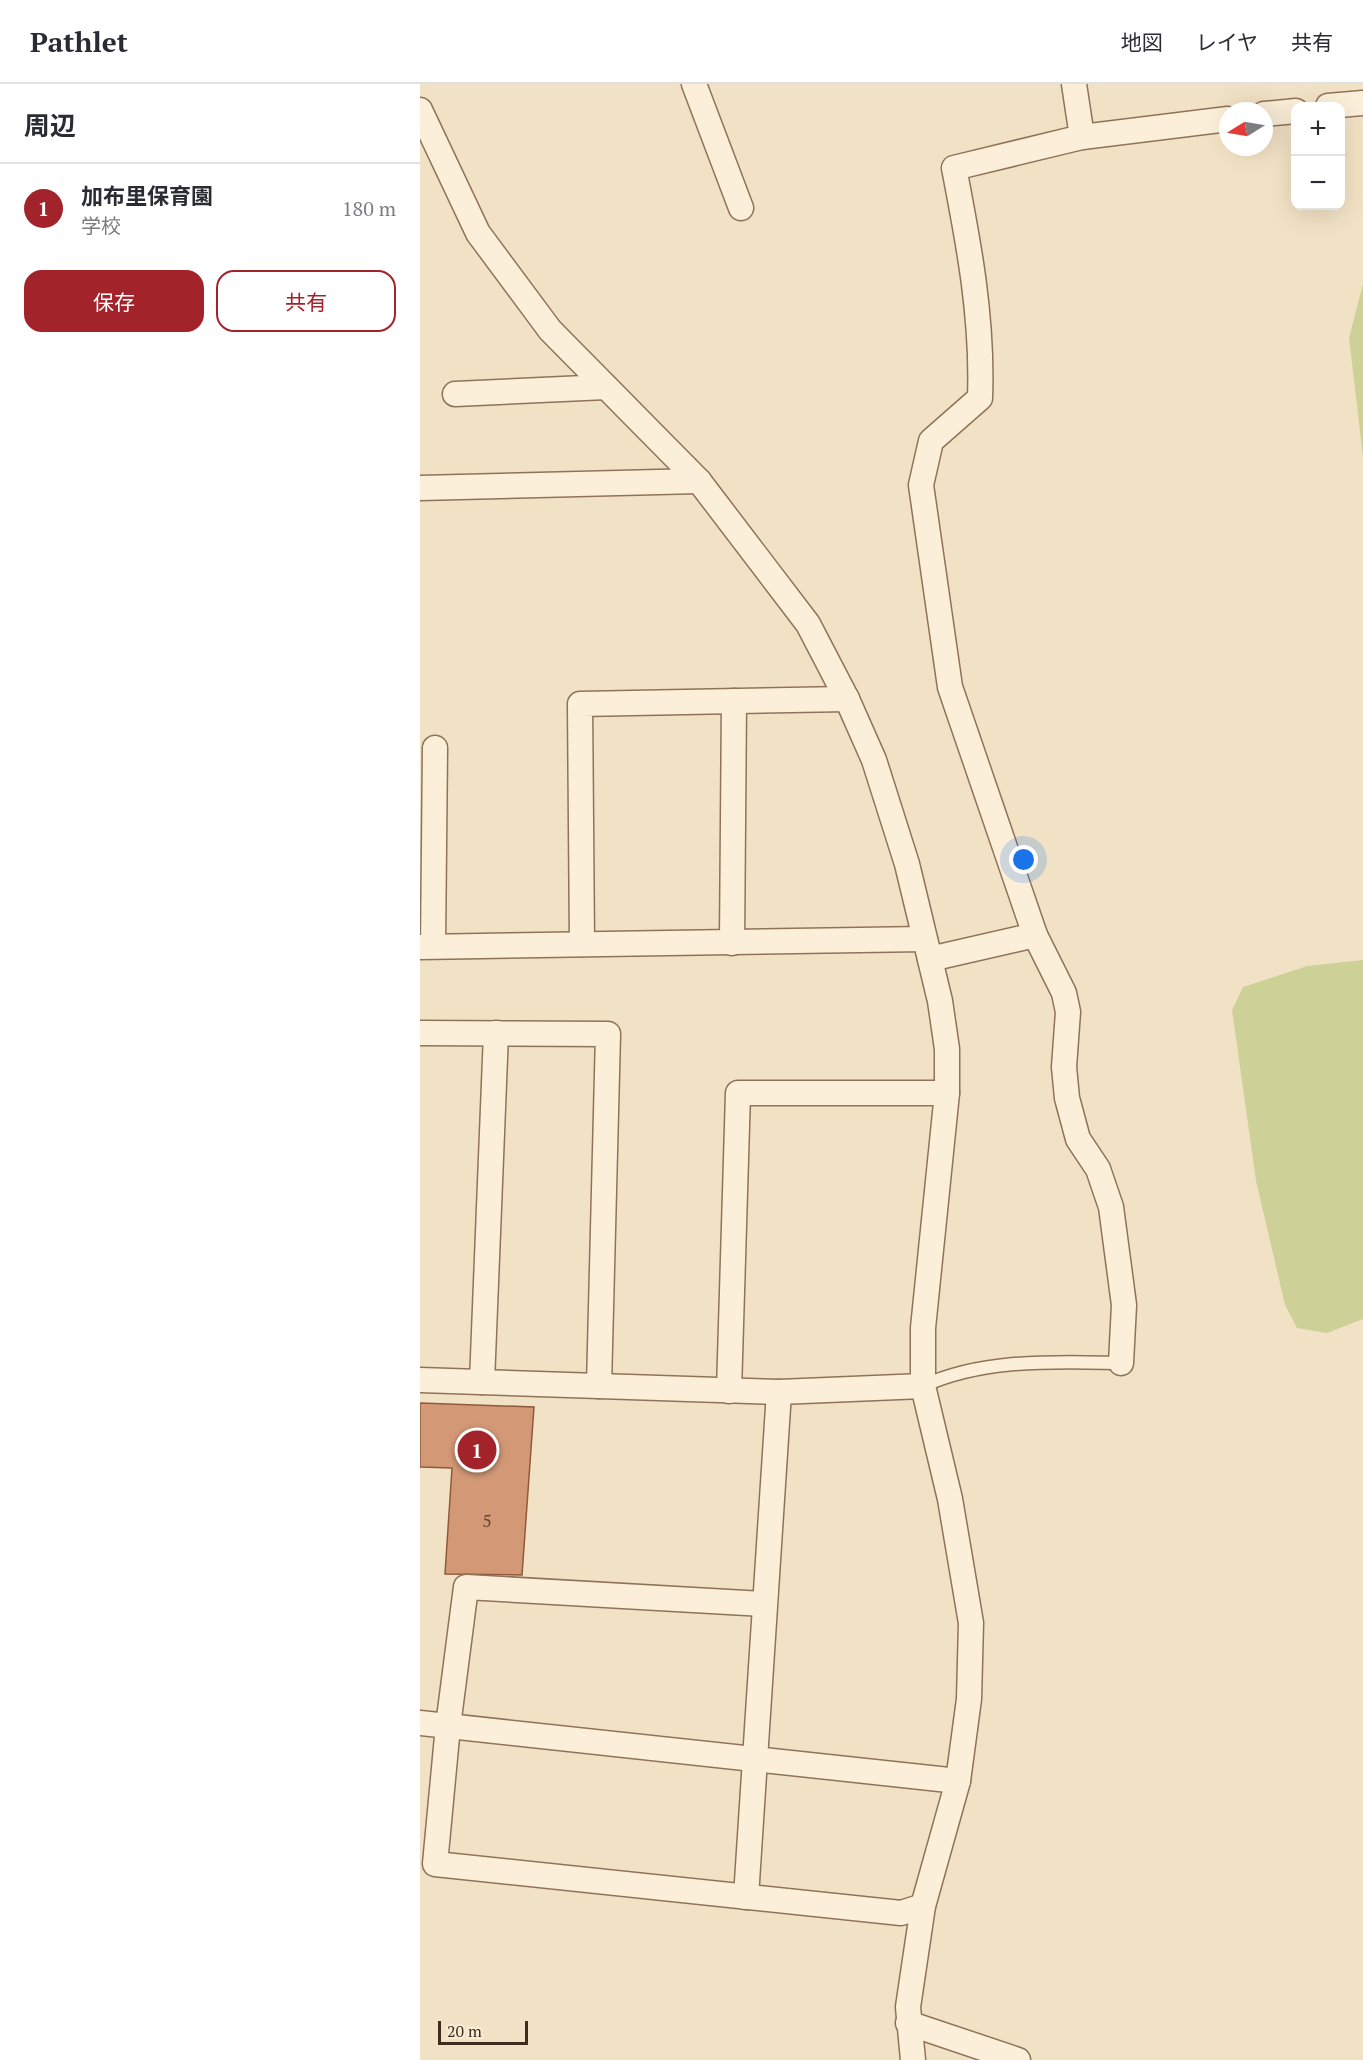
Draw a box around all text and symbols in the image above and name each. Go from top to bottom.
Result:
text: Pathlet [30,23,128,60]
text: 地図 [1121,28,1163,56]
text: レイヤ [1196,28,1258,56]
text: 共有 [1291,28,1333,56]
north arrow [1219,102,1273,156]
map controls [1291,102,1345,210]
button: + [1291,102,1345,156]
text: 周辺 [24,108,76,142]
button: − [1291,156,1345,210]
text: 加布里保育園 [81,181,213,210]
text: 1 [38,195,49,222]
text: 180 m [342,195,396,222]
text: 学校 [81,212,121,239]
button: 保存 [24,270,204,332]
button: 共有 [216,270,396,332]
your location [1009,845,1038,874]
pin: 1 [458,1428,496,1472]
house number: 5 [482,1508,492,1532]
scale bar [438,2018,528,2046]
text: 20 m [447,2020,482,2042]

